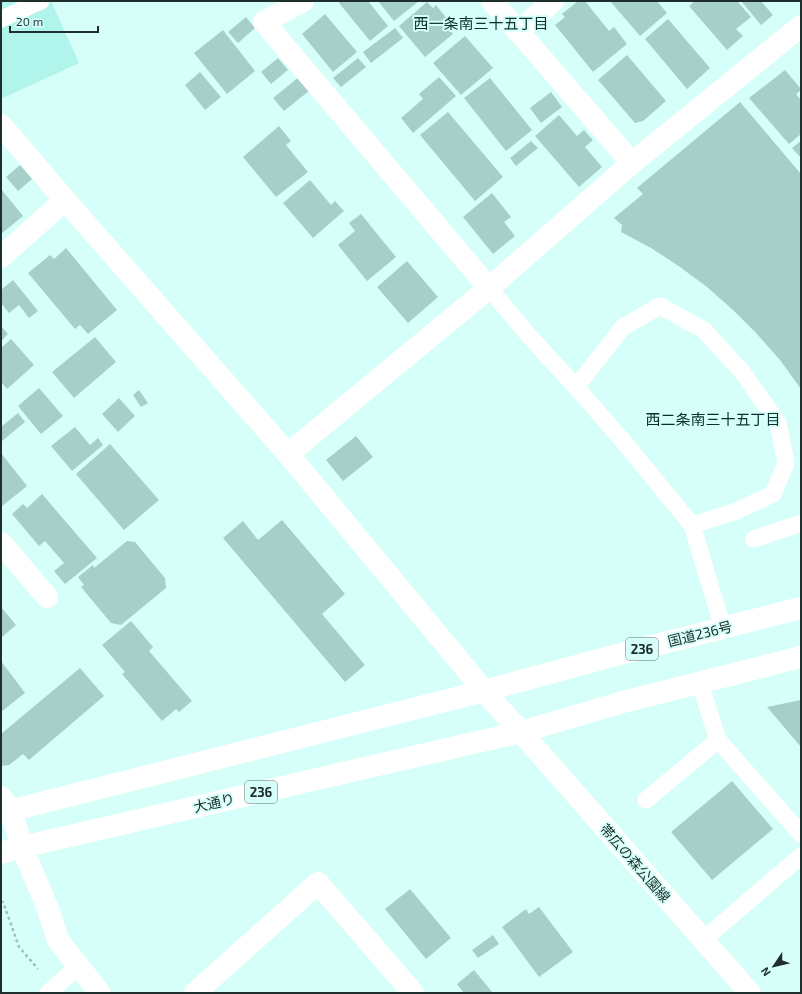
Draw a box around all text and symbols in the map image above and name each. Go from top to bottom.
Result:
scale bar [10,8,98,34]
text: 20 m [16,14,43,28]
district label: 西一条南三十五丁目 [413,14,549,32]
district label: 西二条南三十五丁目 [645,410,781,428]
street label: 国道236号 [666,617,734,650]
road number: 236 [626,638,658,660]
road number: 236 [245,781,277,803]
street label: 大通り [192,790,236,816]
street label: 帯広の森公園線 [597,820,674,905]
north arrow [754,946,794,986]
text: N [758,965,773,979]

